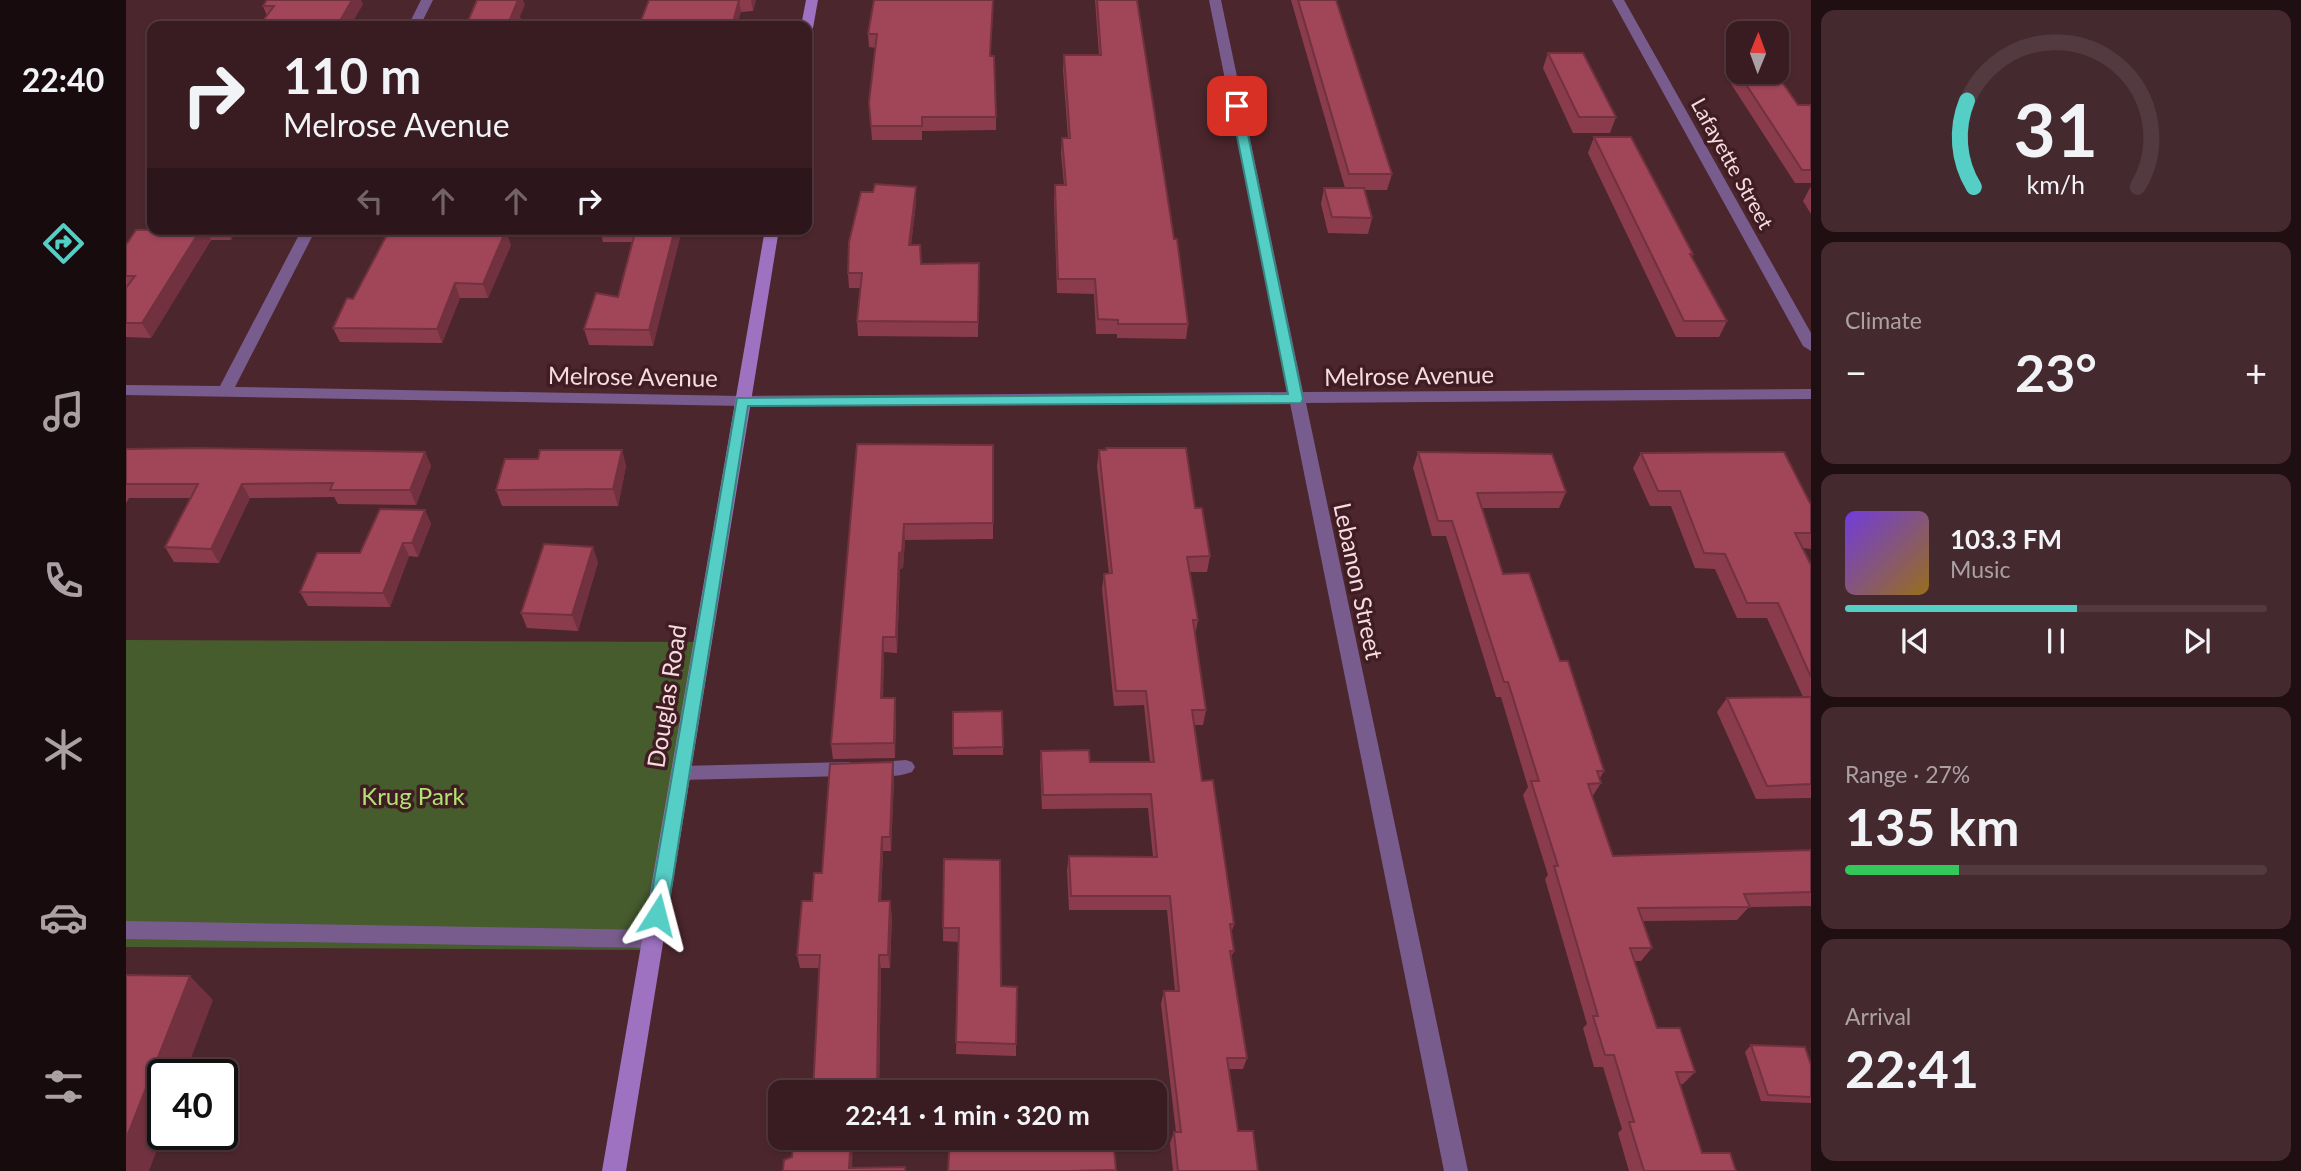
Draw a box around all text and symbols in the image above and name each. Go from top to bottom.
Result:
north arrow [1726,21,1788,84]
map controls [1726,21,1789,84]
text: 110 m [283,46,421,104]
icon: right [168,49,259,140]
text: 22:40 [22,60,104,99]
pin [1207,76,1267,136]
text: 31 [2014,85,2098,173]
icon: arrive [1218,87,1256,125]
street label: Lafayette Street [1687,93,1780,233]
text: Melrose Avenue [283,105,510,144]
text: km/h [2027,169,2085,199]
icon: left [351,182,389,220]
icon: ahead [424,182,462,220]
icon: ahead [497,182,535,220]
icon: right [570,182,608,220]
icon: directions [39,219,88,268]
text: Climate [1845,306,1922,334]
text: 23° [2015,341,2097,403]
text: − [1845,349,1867,395]
text: + [2245,349,2267,395]
street label: Melrose Avenue [1324,359,1494,391]
street label: Melrose Avenue [548,360,718,392]
icon: music [39,387,88,436]
street label: Lebanon Street [1328,500,1390,662]
text: 103.3 FM [1950,523,2062,555]
text: Music [1950,555,2010,583]
icon: phone [39,556,88,605]
street label: Douglas Road [640,622,692,770]
icon: previous [1896,622,1934,660]
icon: pause [2037,622,2075,660]
icon: next [2178,622,2216,660]
icon: climate [39,725,88,774]
text: Range · 27% [1845,760,1970,788]
park label: Krug Park [361,781,466,810]
text: 135 km [1845,795,2019,857]
position arrow [620,878,694,952]
icon: car [39,893,88,942]
text: Arrival [1845,1002,1911,1030]
text: 22:41 [1845,1037,1979,1099]
speed limit sign: 40 [147,1059,238,1150]
icon: filters [39,1062,88,1111]
text: 22:41 · 1 min · 320 m [845,1099,1090,1131]

